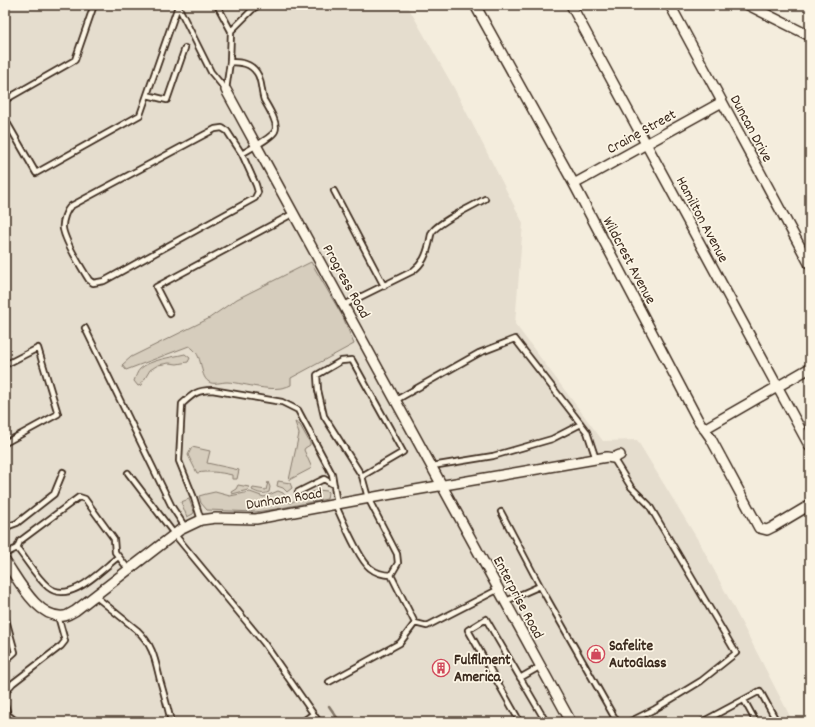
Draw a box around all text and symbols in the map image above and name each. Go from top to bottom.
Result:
street label: Duncan Drive [723,91,777,167]
street label: Craine Street [603,104,681,161]
street label: Hamilton Avenue [669,173,733,267]
street label: Wildcrest Avenue [596,213,661,309]
street label: Progress Road [316,241,375,323]
street label: Dunham Road [245,483,324,517]
street label: Enterprise Road [486,553,548,643]
place label: Safelite AutoGlass [609,636,667,675]
shop icon: Safelite AutoGlass [586,644,606,664]
place label: Fulfilment America [454,650,511,689]
building icon: Fulfilment America [431,658,451,678]

